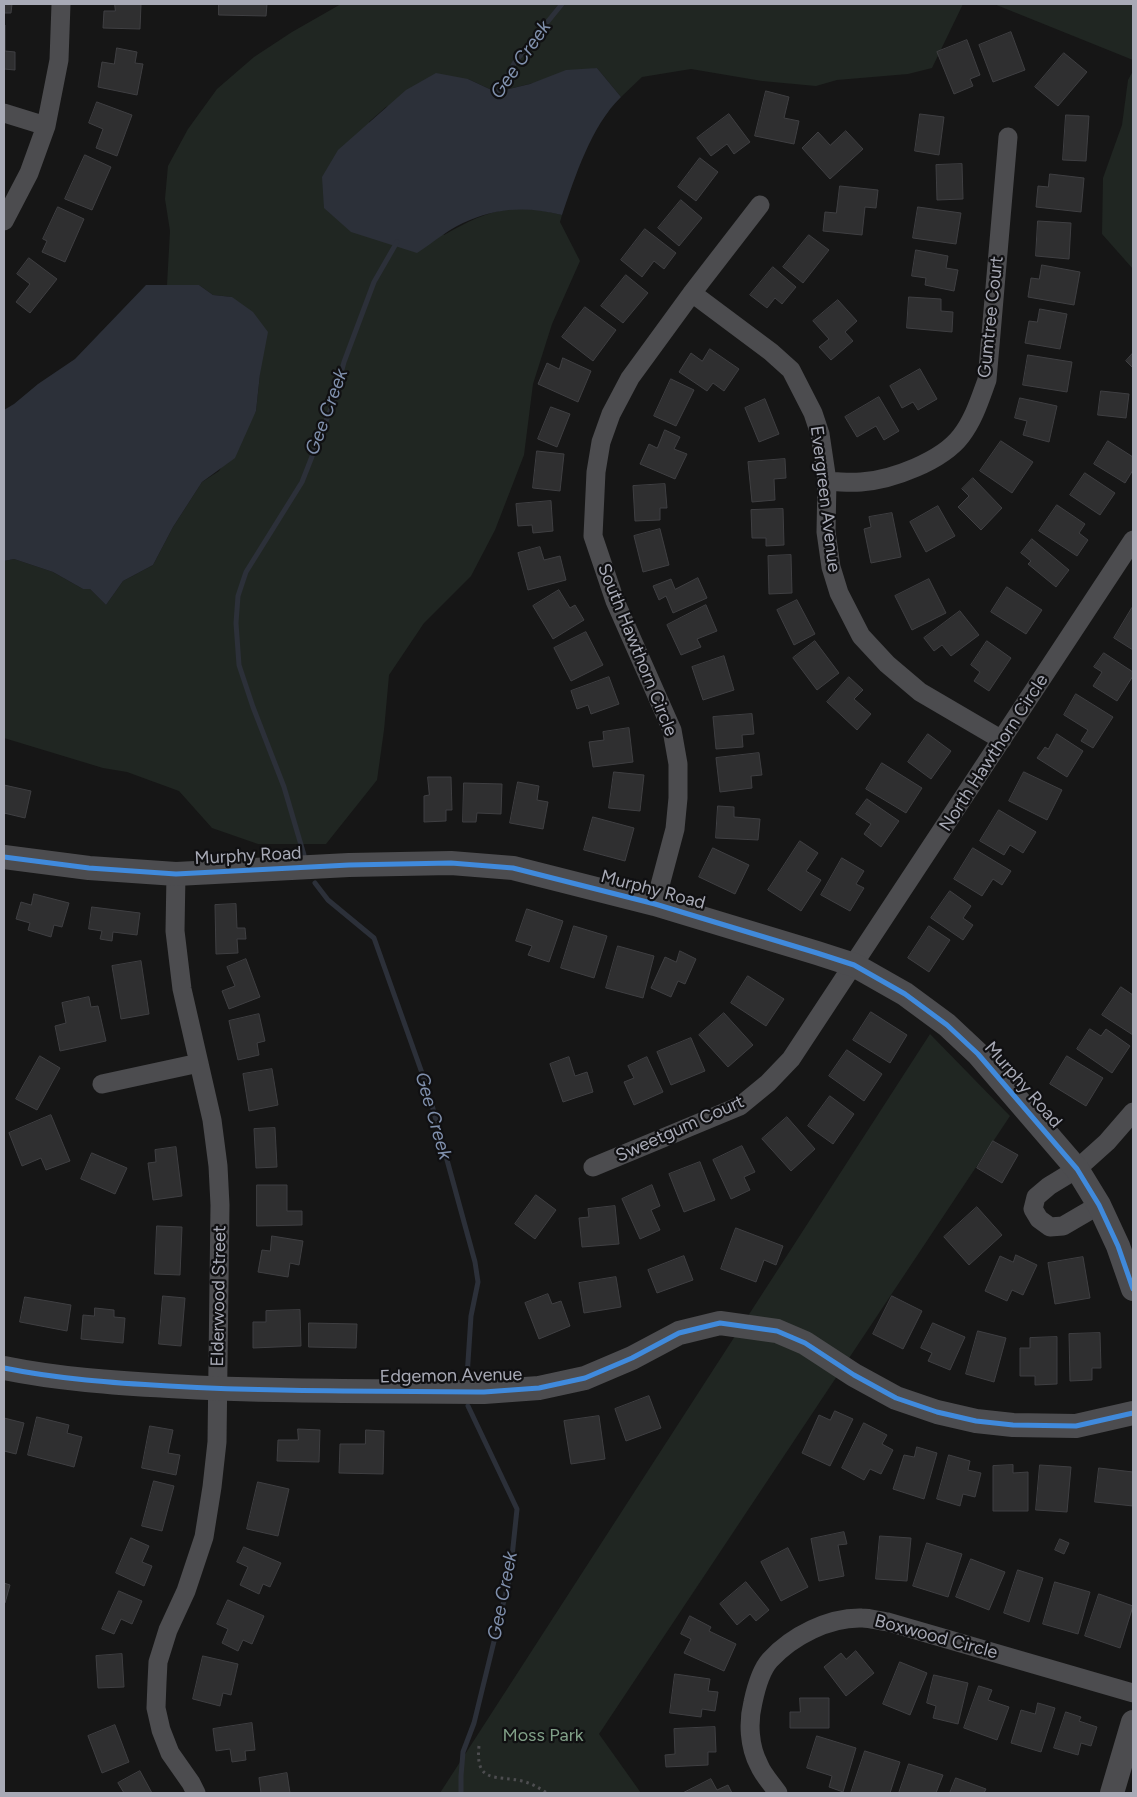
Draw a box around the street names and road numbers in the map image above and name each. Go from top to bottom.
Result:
street label: Gumtree Court [974,255,1008,379]
street label: Evergreen Avenue [805,425,845,573]
street label: South Hawthorn Circle [592,561,682,739]
street label: North Hawthorn Circle [935,670,1053,836]
street label: Murphy Road [194,842,302,870]
street label: Murphy Road [598,866,708,914]
street label: Murphy Road [980,1037,1066,1133]
street label: Sweetgum Court [613,1091,747,1167]
street label: Elderwood Street [207,1225,231,1367]
street label: Edgemon Avenue [379,1364,523,1388]
street label: Boxwood Circle [872,1610,1000,1664]

